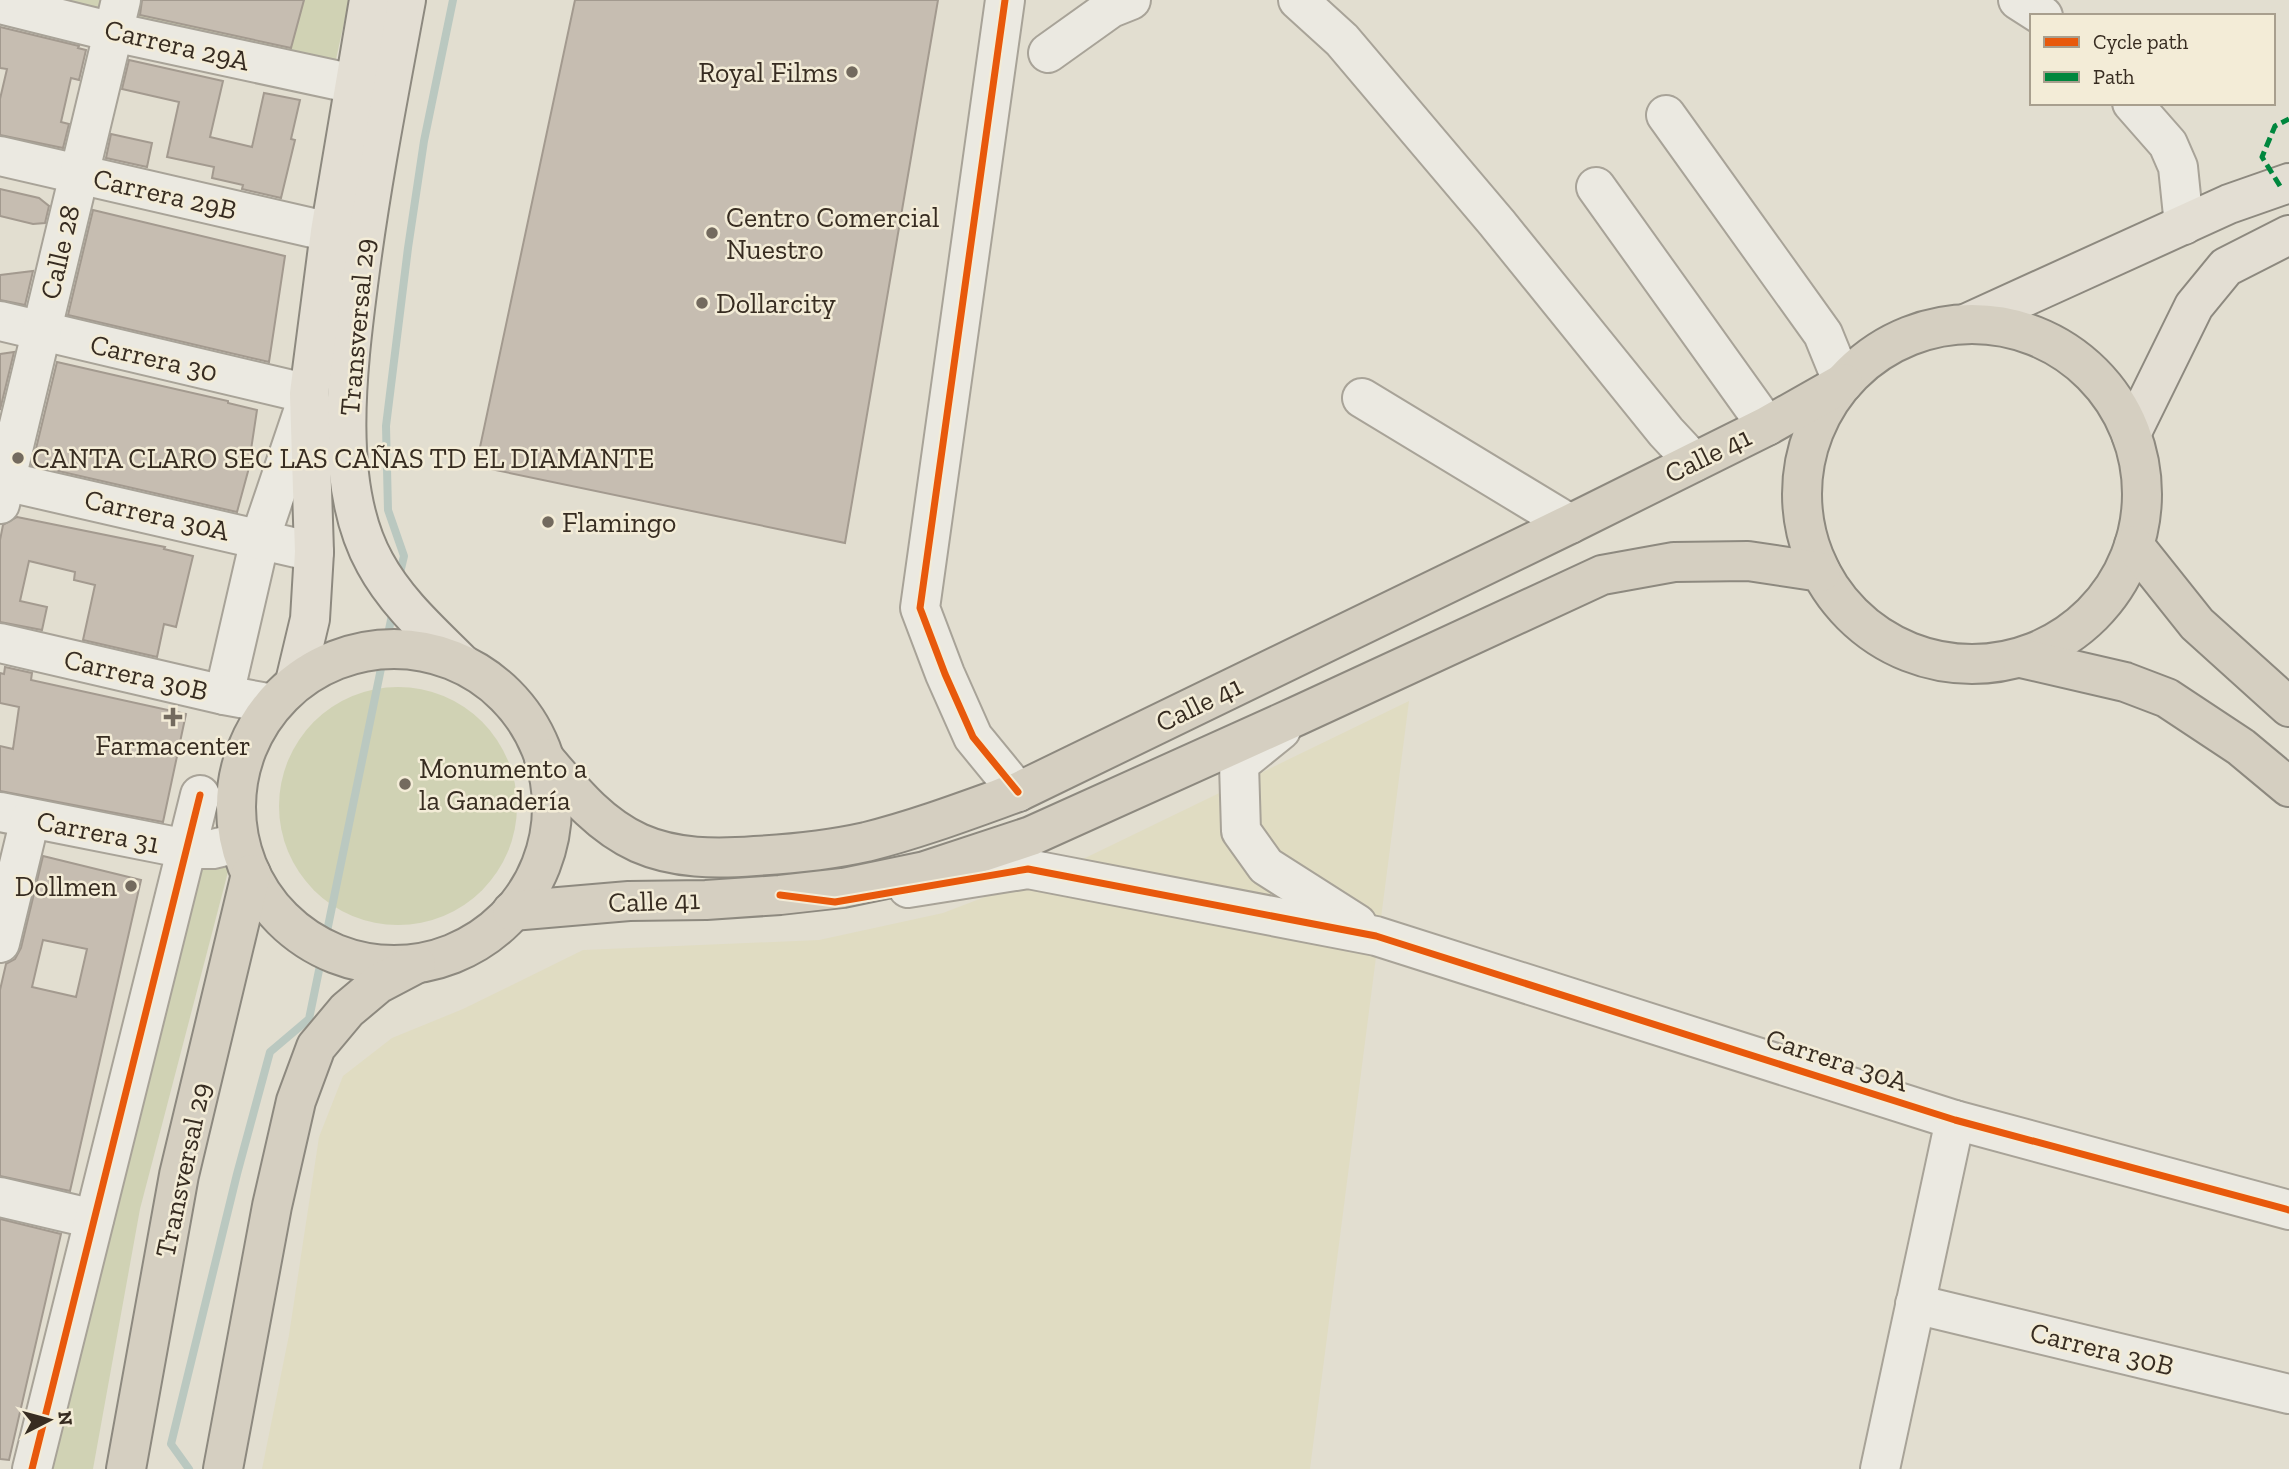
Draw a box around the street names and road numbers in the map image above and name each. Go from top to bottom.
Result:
street label: Carrera 29A [101,12,253,78]
street label: Carrera 29B [90,161,240,227]
street label: Calle 28 [33,202,87,302]
street label: Transversal 29 [333,237,381,417]
street label: Carrera 30 [87,327,221,389]
street label: Calle 41 [1659,420,1757,490]
street label: Carrera 30A [81,482,233,548]
street label: Carrera 30B [61,642,211,708]
street label: Calle 41 [1150,669,1248,739]
street label: Carrera 31 [34,804,162,860]
street label: Calle 41 [607,883,701,919]
street label: Carrera 30A [1762,1022,1913,1099]
street label: Transversal 29 [148,1079,218,1261]
street label: Carrera 30B [2027,1315,2177,1383]

